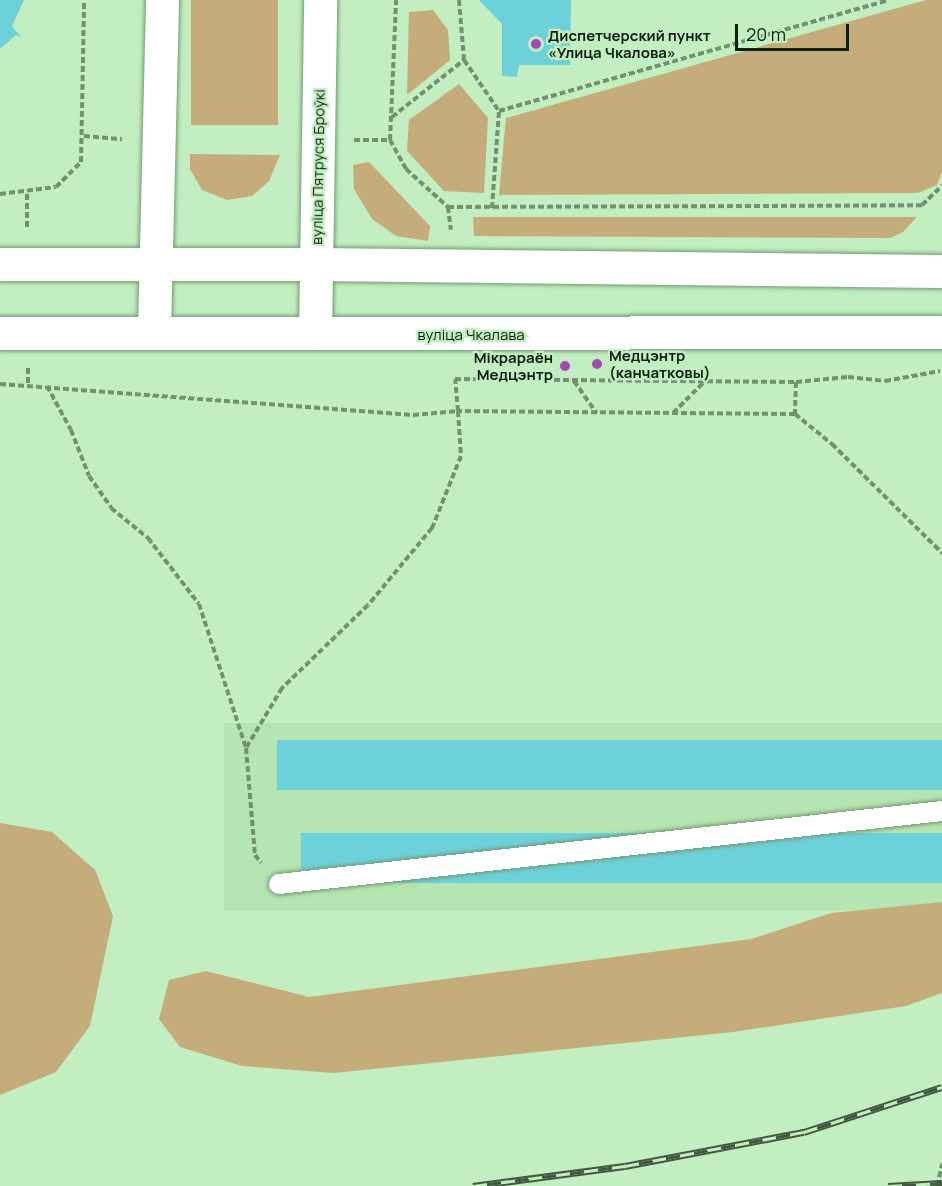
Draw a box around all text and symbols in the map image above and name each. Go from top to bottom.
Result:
scale bar [738,12,852,50]
text: 20 m [746,22,786,46]
place label: Диспетчерский пункт «Улица Чкалова» [548,26,711,61]
marker: Диспетчерский пункт «Улица Чкалова» [529,37,543,51]
street label: вуліца Пятруся Броўкі [308,89,328,245]
street label: вуліца Чкалава [417,326,525,344]
place label: Медцэнтр (канчатковы) [609,346,711,381]
place label: Мікрараён Медцэнтр [474,348,553,383]
marker: Медцэнтр (канчатковы) [590,357,604,371]
marker: Мікрараён Медцэнтр [558,359,572,373]

